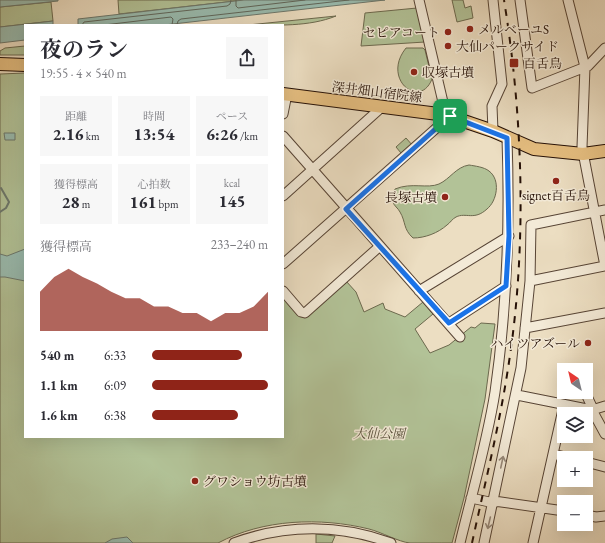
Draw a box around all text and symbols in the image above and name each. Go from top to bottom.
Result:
place label: メルベーユS [478,21,549,38]
place label: セピアコート [363,24,440,41]
marker: メルベーユS [465,24,475,34]
marker: セピアコート [443,27,453,37]
text: 夜のラン [40,35,128,64]
button: share [226,37,268,79]
place label: 大仙パークサイド [456,38,559,55]
marker: 大仙パークサイド [443,41,453,51]
place label: 百舌鳥 [523,55,562,72]
marker: 百舌鳥 [508,57,520,69]
place label: 収塚古墳 [422,64,474,81]
text: 19:55 · 4 × 540 m [40,65,127,82]
marker: 収塚古墳 [409,67,419,77]
street label: 深井畑山宿院線 [331,78,423,106]
pin [433,99,467,133]
icon: arrive [439,105,461,127]
text: 距離 [65,109,87,123]
text: 時間 [143,109,165,123]
text: ペース [216,109,248,123]
text: 2.16 [52,123,84,145]
text: 13:54 [134,123,174,145]
text: 6:26 [206,123,238,145]
text: km [84,129,100,143]
text: /km [238,129,258,143]
text: kcal [224,176,240,190]
marker: signet百舌鳥 [551,176,561,186]
text: 獲得標高 [54,177,98,191]
text: 心拍数 [138,177,171,191]
place label: signet百舌鳥 [522,187,590,204]
place label: 長塚古墳 [385,189,437,206]
text: 145 [219,190,245,212]
text: 28 [62,191,80,213]
text: 161 [129,191,156,213]
marker: 長塚古墳 [440,192,450,202]
text: m [80,197,90,211]
text: bpm [156,197,179,211]
text: 233–240 m [211,236,268,253]
text: 獲得標高 [40,238,92,255]
place label: ハイツアズール [490,335,580,352]
marker: ハイツアズール [583,338,593,348]
text: 540 m [40,347,74,364]
text: 6:33 [104,347,126,364]
north arrow [557,363,593,399]
map controls [557,363,593,531]
text: 1.1 km [40,377,78,394]
text: 6:09 [104,377,126,394]
text: 1.6 km [40,407,78,424]
text: 6:38 [104,407,126,424]
button: layers [557,407,593,443]
park label: 大仙公園 [353,425,407,442]
button: + [557,451,593,487]
one-way arrow [499,456,507,469]
place label: グワショウ坊古墳 [203,473,307,490]
marker: グワショウ坊古墳 [190,476,200,486]
button: − [557,495,593,531]
one-way arrow [485,516,492,529]

